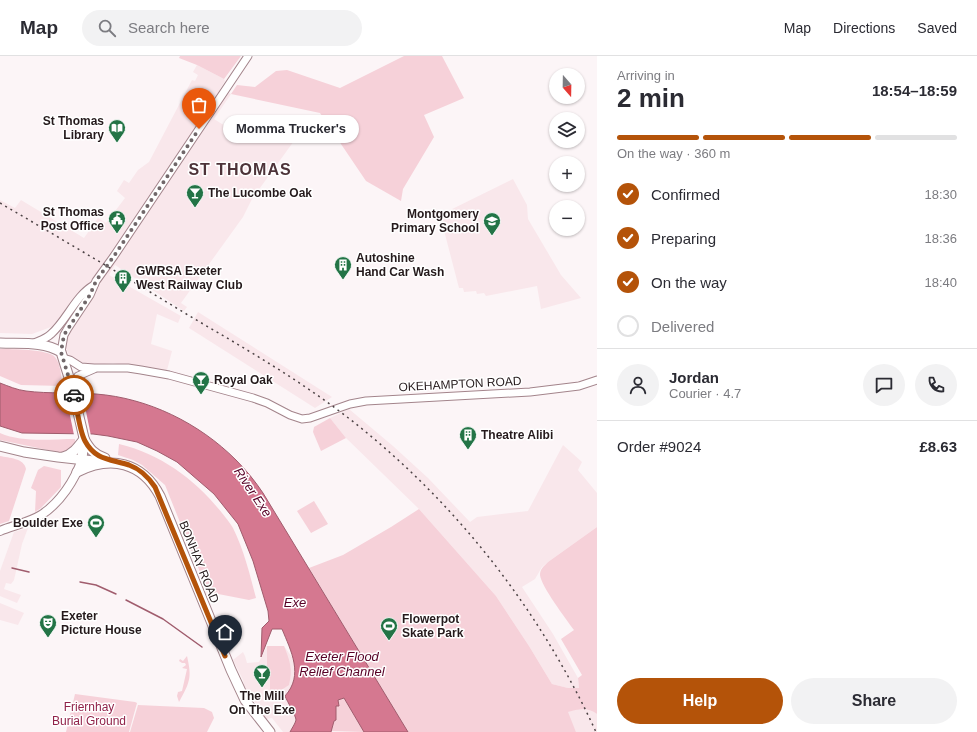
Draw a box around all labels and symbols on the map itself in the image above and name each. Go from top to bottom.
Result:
north arrow [549,68,585,104]
pin [182,88,216,129]
place label: St Thomas Library [43,114,104,142]
callout: Momma Trucker's [223,115,359,143]
library icon: St Thomas Library [107,118,127,143]
district label: ST THOMAS [188,161,292,178]
bar icon: The Lucombe Oak [185,183,205,208]
place label: The Lucombe Oak [208,186,312,200]
place label: St Thomas Post Office [41,205,104,233]
place label: Montgomery Primary School [391,207,479,235]
public building icon: St Thomas Post Office [107,209,127,234]
school or university icon: Montgomery Primary School [482,211,502,236]
place label: Autoshine Hand Car Wash [356,251,444,279]
building icon: Autoshine Hand Car Wash [333,255,353,280]
place label: GWRSA Exeter West Railway Club [136,264,242,292]
building icon: GWRSA Exeter West Railway Club [113,268,133,293]
bar icon: Royal Oak [191,370,211,395]
place label: Royal Oak [214,373,273,387]
street label: OKEHAMPTON ROAD [398,374,522,394]
courier [54,375,94,415]
building icon: Theatre Alibi [458,425,478,450]
place label: Theatre Alibi [481,428,553,442]
water label: River Exe [231,464,275,520]
sports icon: Boulder Exe [86,513,106,538]
place label: Boulder Exe [13,516,83,530]
street label: BONHAY ROAD [176,519,222,606]
water label: Exe [284,595,306,610]
place label: Exeter Picture House [61,609,142,637]
place label: Flowerpot Skate Park [402,612,464,640]
theatre icon: Exeter Picture House [38,613,58,638]
pin [208,615,242,656]
sports icon: Flowerpot Skate Park [379,616,399,641]
water label: Exeter Flood Relief Channel [299,649,386,679]
bar icon: The Mill On The Exe [252,663,272,688]
place label: The Mill On The Exe [229,689,295,717]
park label: Friernhay Burial Ground [52,700,126,728]

